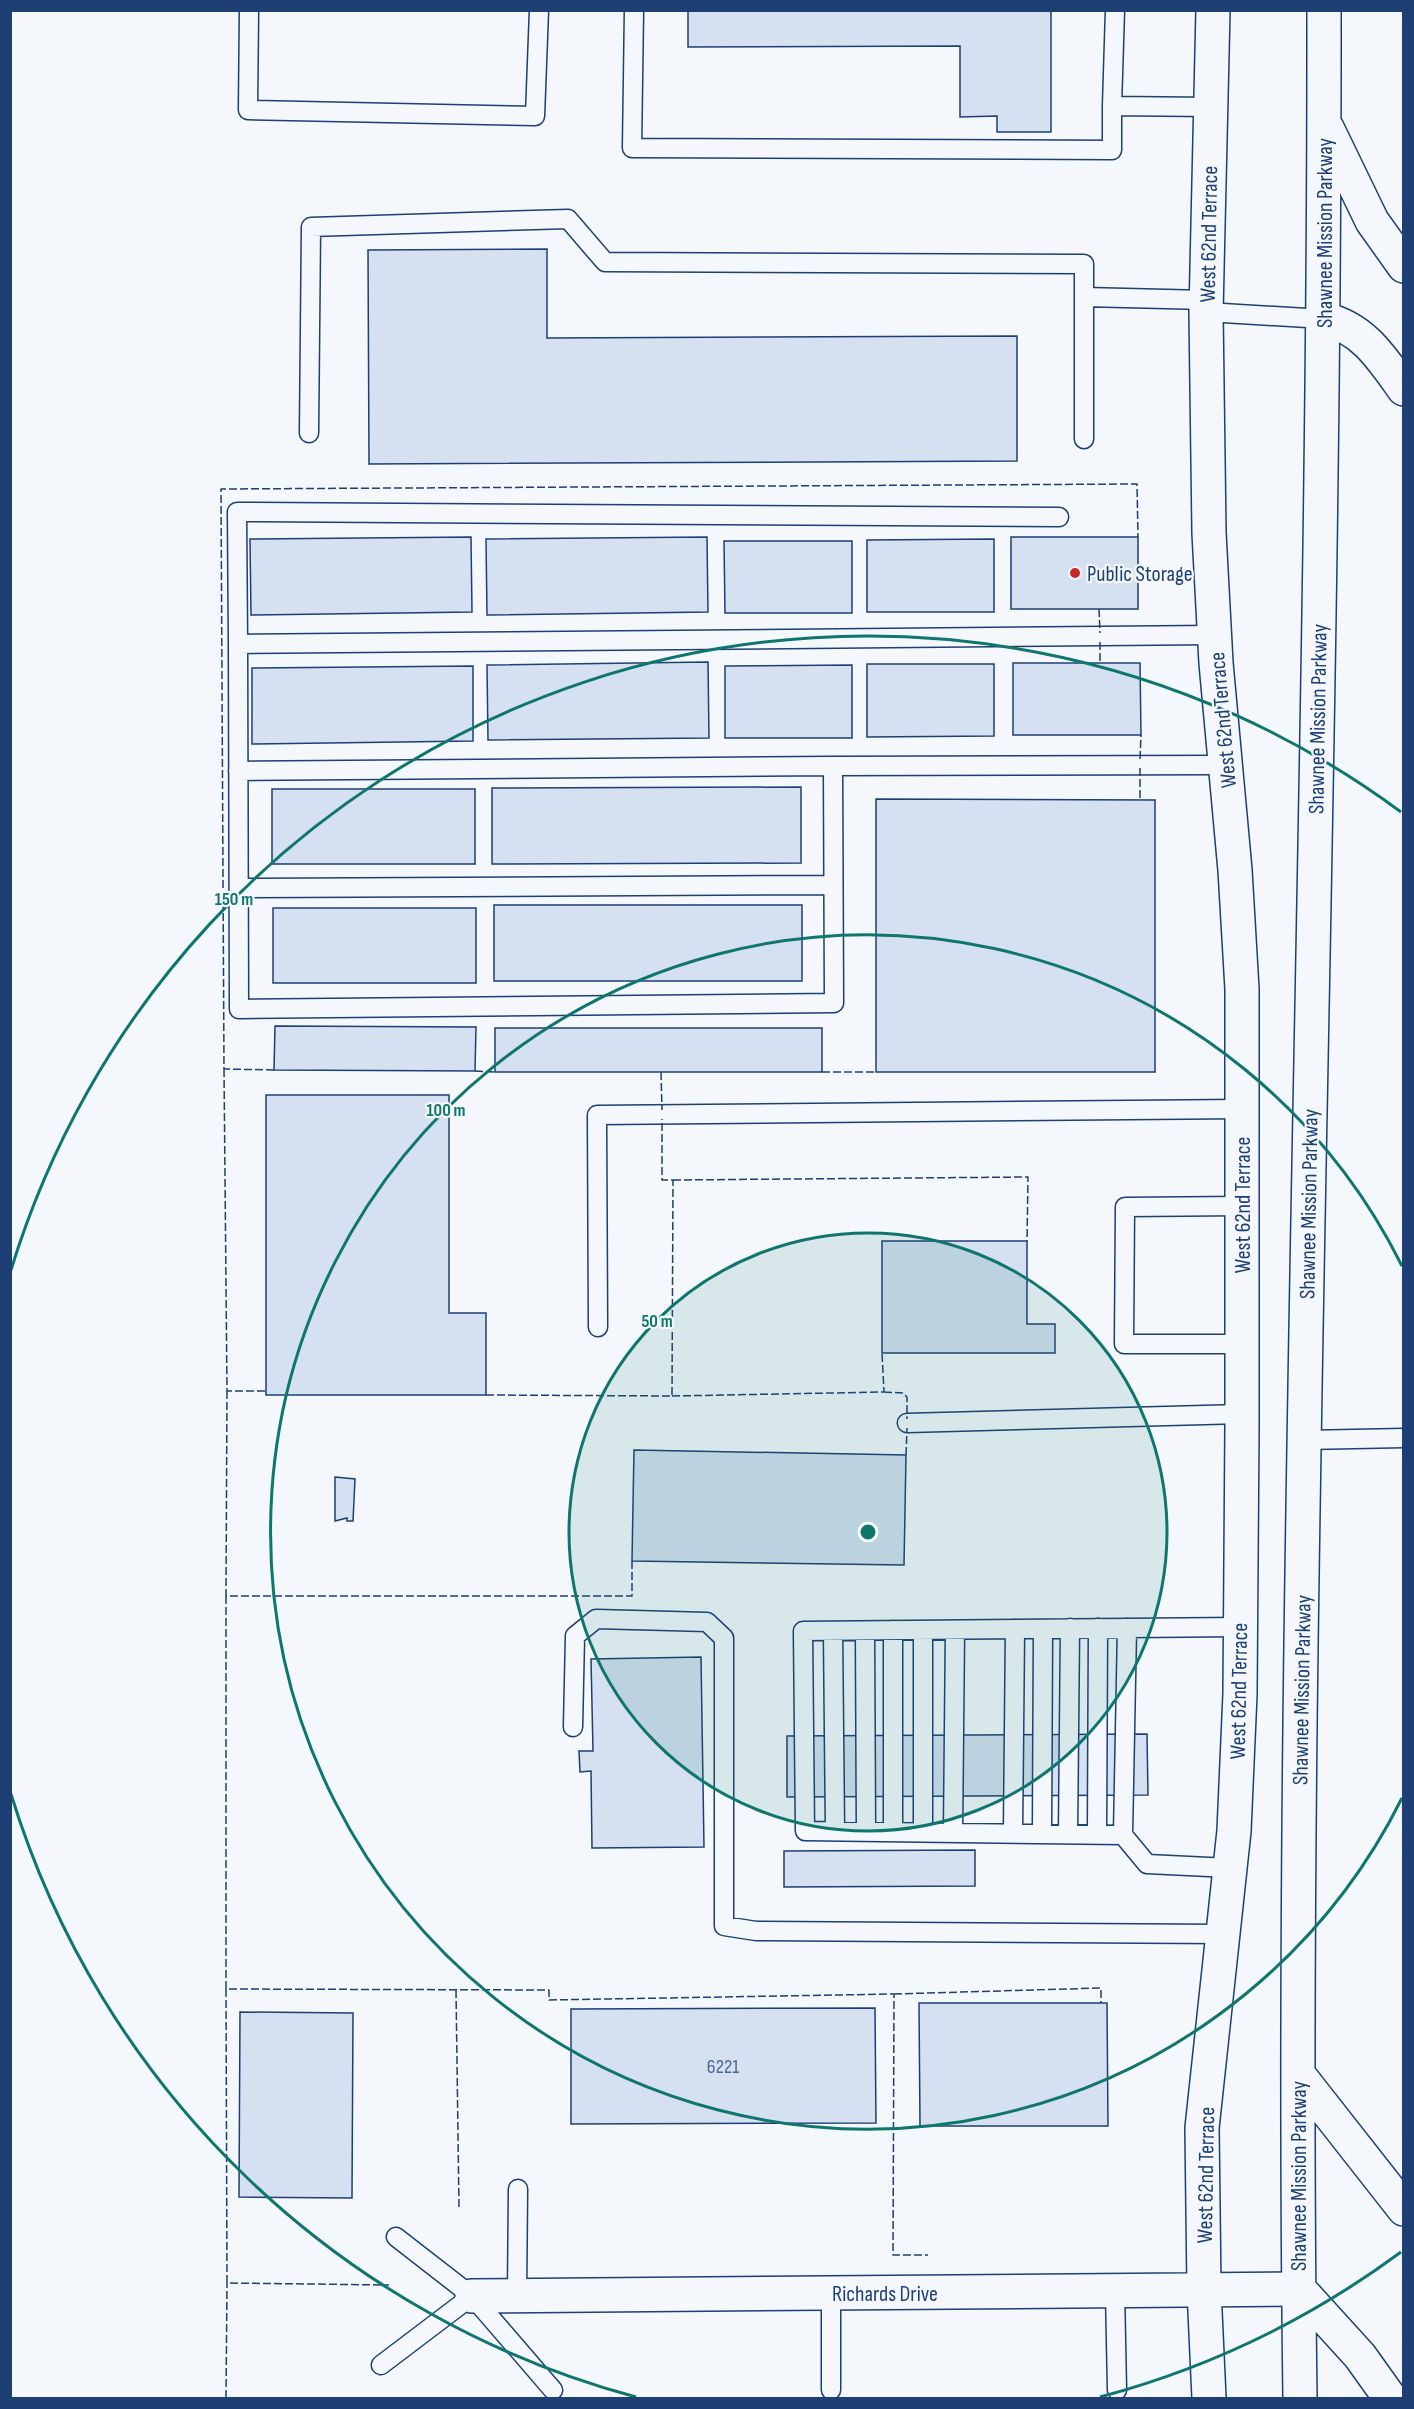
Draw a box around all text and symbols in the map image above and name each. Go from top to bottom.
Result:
street label: Shawnee Mission Parkway [1312,137,1339,328]
street label: West 62nd Terrace [1195,166,1224,303]
place label: Public Storage [1087,561,1193,588]
marker: Public Storage [1068,566,1082,580]
street label: Shawnee Mission Parkway [1303,623,1334,814]
street label: West 62nd Terrace [1204,651,1243,789]
text: 150 m [215,889,253,910]
text: 100 m [427,1100,466,1121]
street label: Shawnee Mission Parkway [1294,1108,1325,1299]
street label: West 62nd Terrace [1230,1137,1257,1273]
text: 50 m [641,1311,673,1332]
centre of rings [858,1522,878,1542]
street label: Shawnee Mission Parkway [1287,1594,1318,1785]
street label: West 62nd Terrace [1225,1623,1254,1760]
house number: 6221 [707,2055,739,2079]
street label: Shawnee Mission Parkway [1286,2080,1313,2271]
street label: West 62nd Terrace [1192,2107,1221,2244]
street label: Richards Drive [832,2281,938,2308]

